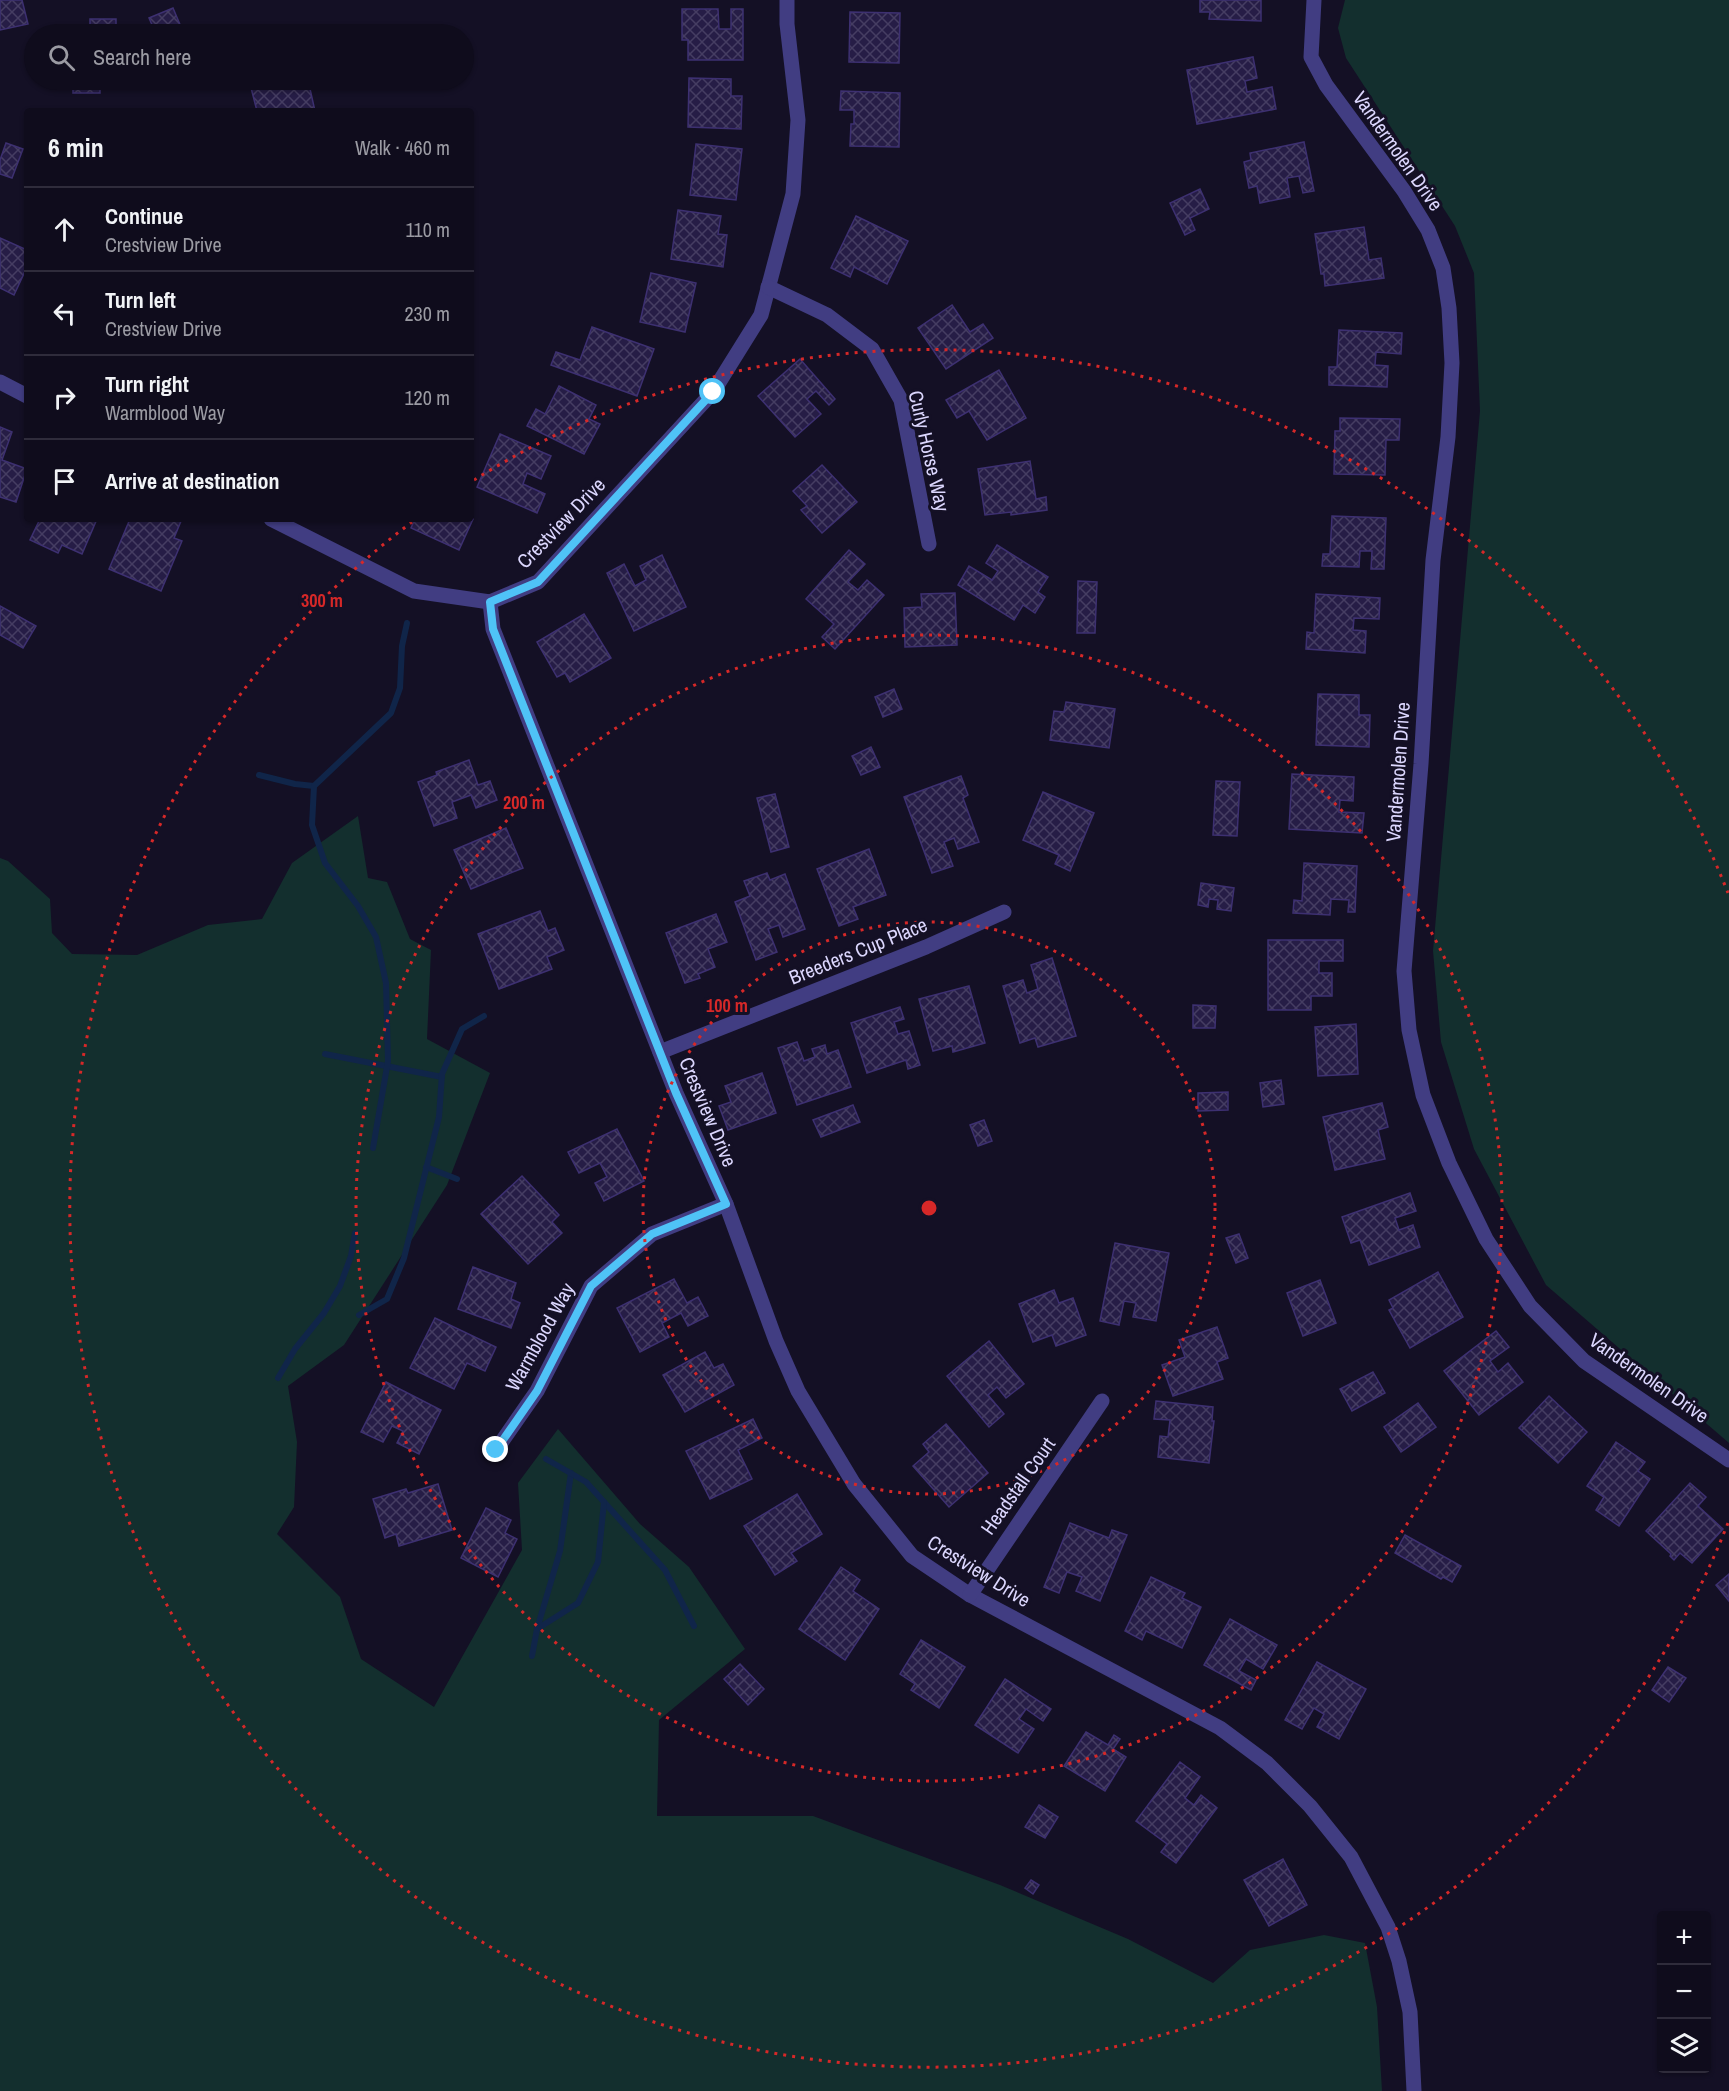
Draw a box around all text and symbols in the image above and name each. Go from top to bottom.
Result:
search box [24,24,474,90]
icon: search [45,41,78,74]
text: Search here [93,42,191,72]
street label: Vandermolen Drive [1347,86,1450,216]
text: 6 min [48,130,104,165]
text: Walk · 460 m [355,134,450,161]
text: Continue [105,201,183,231]
icon: ahead [48,213,81,246]
text: 110 m [406,216,450,243]
text: Crestview Drive [105,231,222,258]
text: Turn left [105,285,176,315]
icon: left [48,297,81,330]
text: 230 m [404,300,450,327]
text: Crestview Drive [105,315,222,342]
text: Turn right [105,369,189,399]
route start [699,378,725,404]
icon: right [48,381,81,414]
text: 120 m [404,384,450,411]
street label: Curly Horse Way [902,388,957,515]
text: Warmblood Way [105,399,225,426]
icon: arrive [48,465,81,498]
text: Arrive at destination [105,466,279,496]
street label: Crestview Drive [510,471,611,574]
text: 300 m [301,588,343,613]
street label: Vandermolen Drive [1379,701,1416,843]
text: 200 m [503,790,545,815]
street label: Breeders Cup Place [785,911,931,991]
text: 100 m [706,993,748,1018]
street label: Crestview Drive [673,1053,744,1171]
centre of rings [919,1198,939,1218]
street label: Warmblood Way [499,1277,581,1396]
street label: Vandermolen Drive [1584,1326,1714,1429]
street label: Headstall Court [974,1431,1061,1540]
route end [482,1436,508,1462]
street label: Crestview Drive [923,1528,1036,1613]
map controls [1657,1911,1711,2073]
button: + [1657,1911,1711,1965]
button: − [1657,1965,1711,2019]
button: layers [1657,2019,1711,2073]

